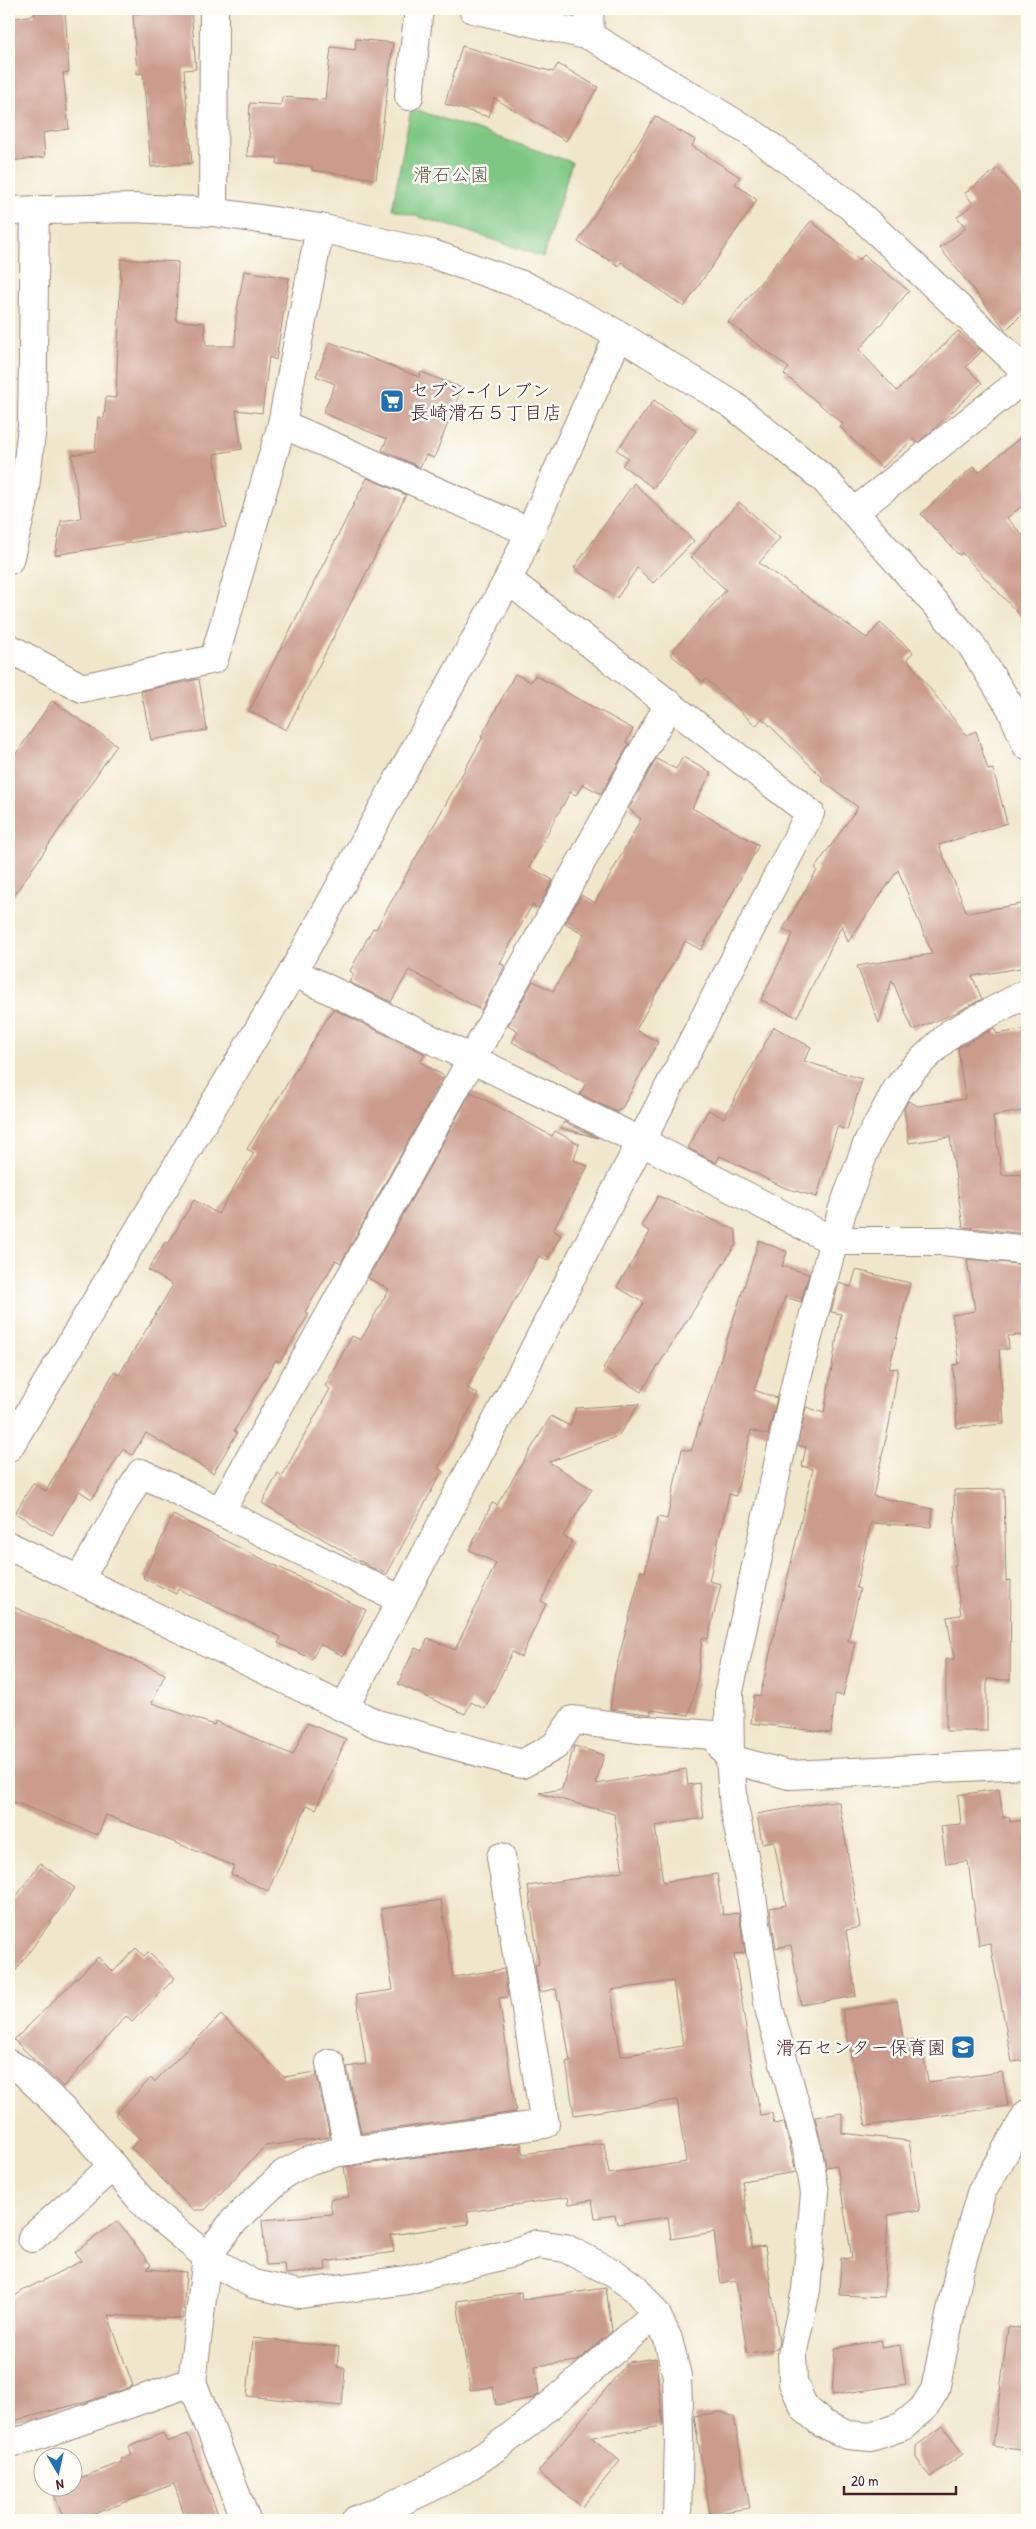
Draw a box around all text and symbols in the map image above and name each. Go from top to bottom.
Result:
park label: 滑石公園 [413,161,489,187]
place label: セブン-イレブン 長崎滑石５丁目店 [410,377,562,425]
supermarket icon: セブン-イレブン 長崎滑石５丁目店 [379,388,405,414]
place label: 滑石センター保育園 [776,2034,946,2060]
school or university icon: 滑石センター保育園 [950,2034,976,2060]
north arrow [32,2446,82,2496]
scale bar [844,2464,956,2496]
text: 20 m [851,2470,878,2491]
text: N [54,2475,65,2495]

